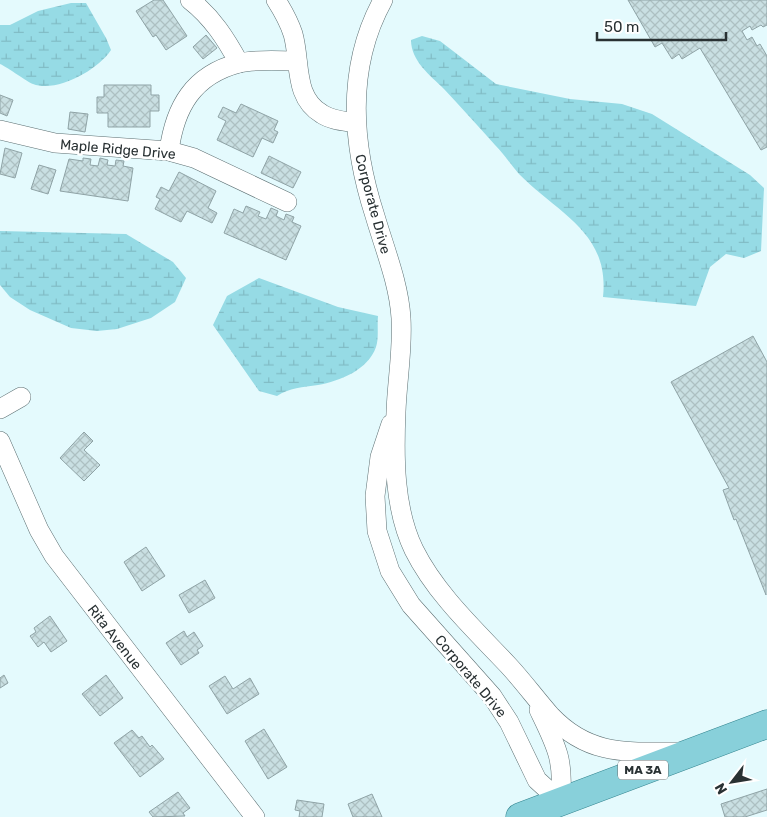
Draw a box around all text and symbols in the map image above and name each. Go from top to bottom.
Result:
scale bar [597,10,726,42]
text: 50 m [604,18,639,36]
street label: Maple Ridge Drive [59,136,177,163]
street label: Corporate Drive [351,152,394,256]
street label: Rita Avenue [84,601,145,673]
street label: Corporate Drive [431,632,510,721]
north arrow [707,757,757,807]
road number: MA 3A [618,760,668,780]
text: N [711,780,731,797]

